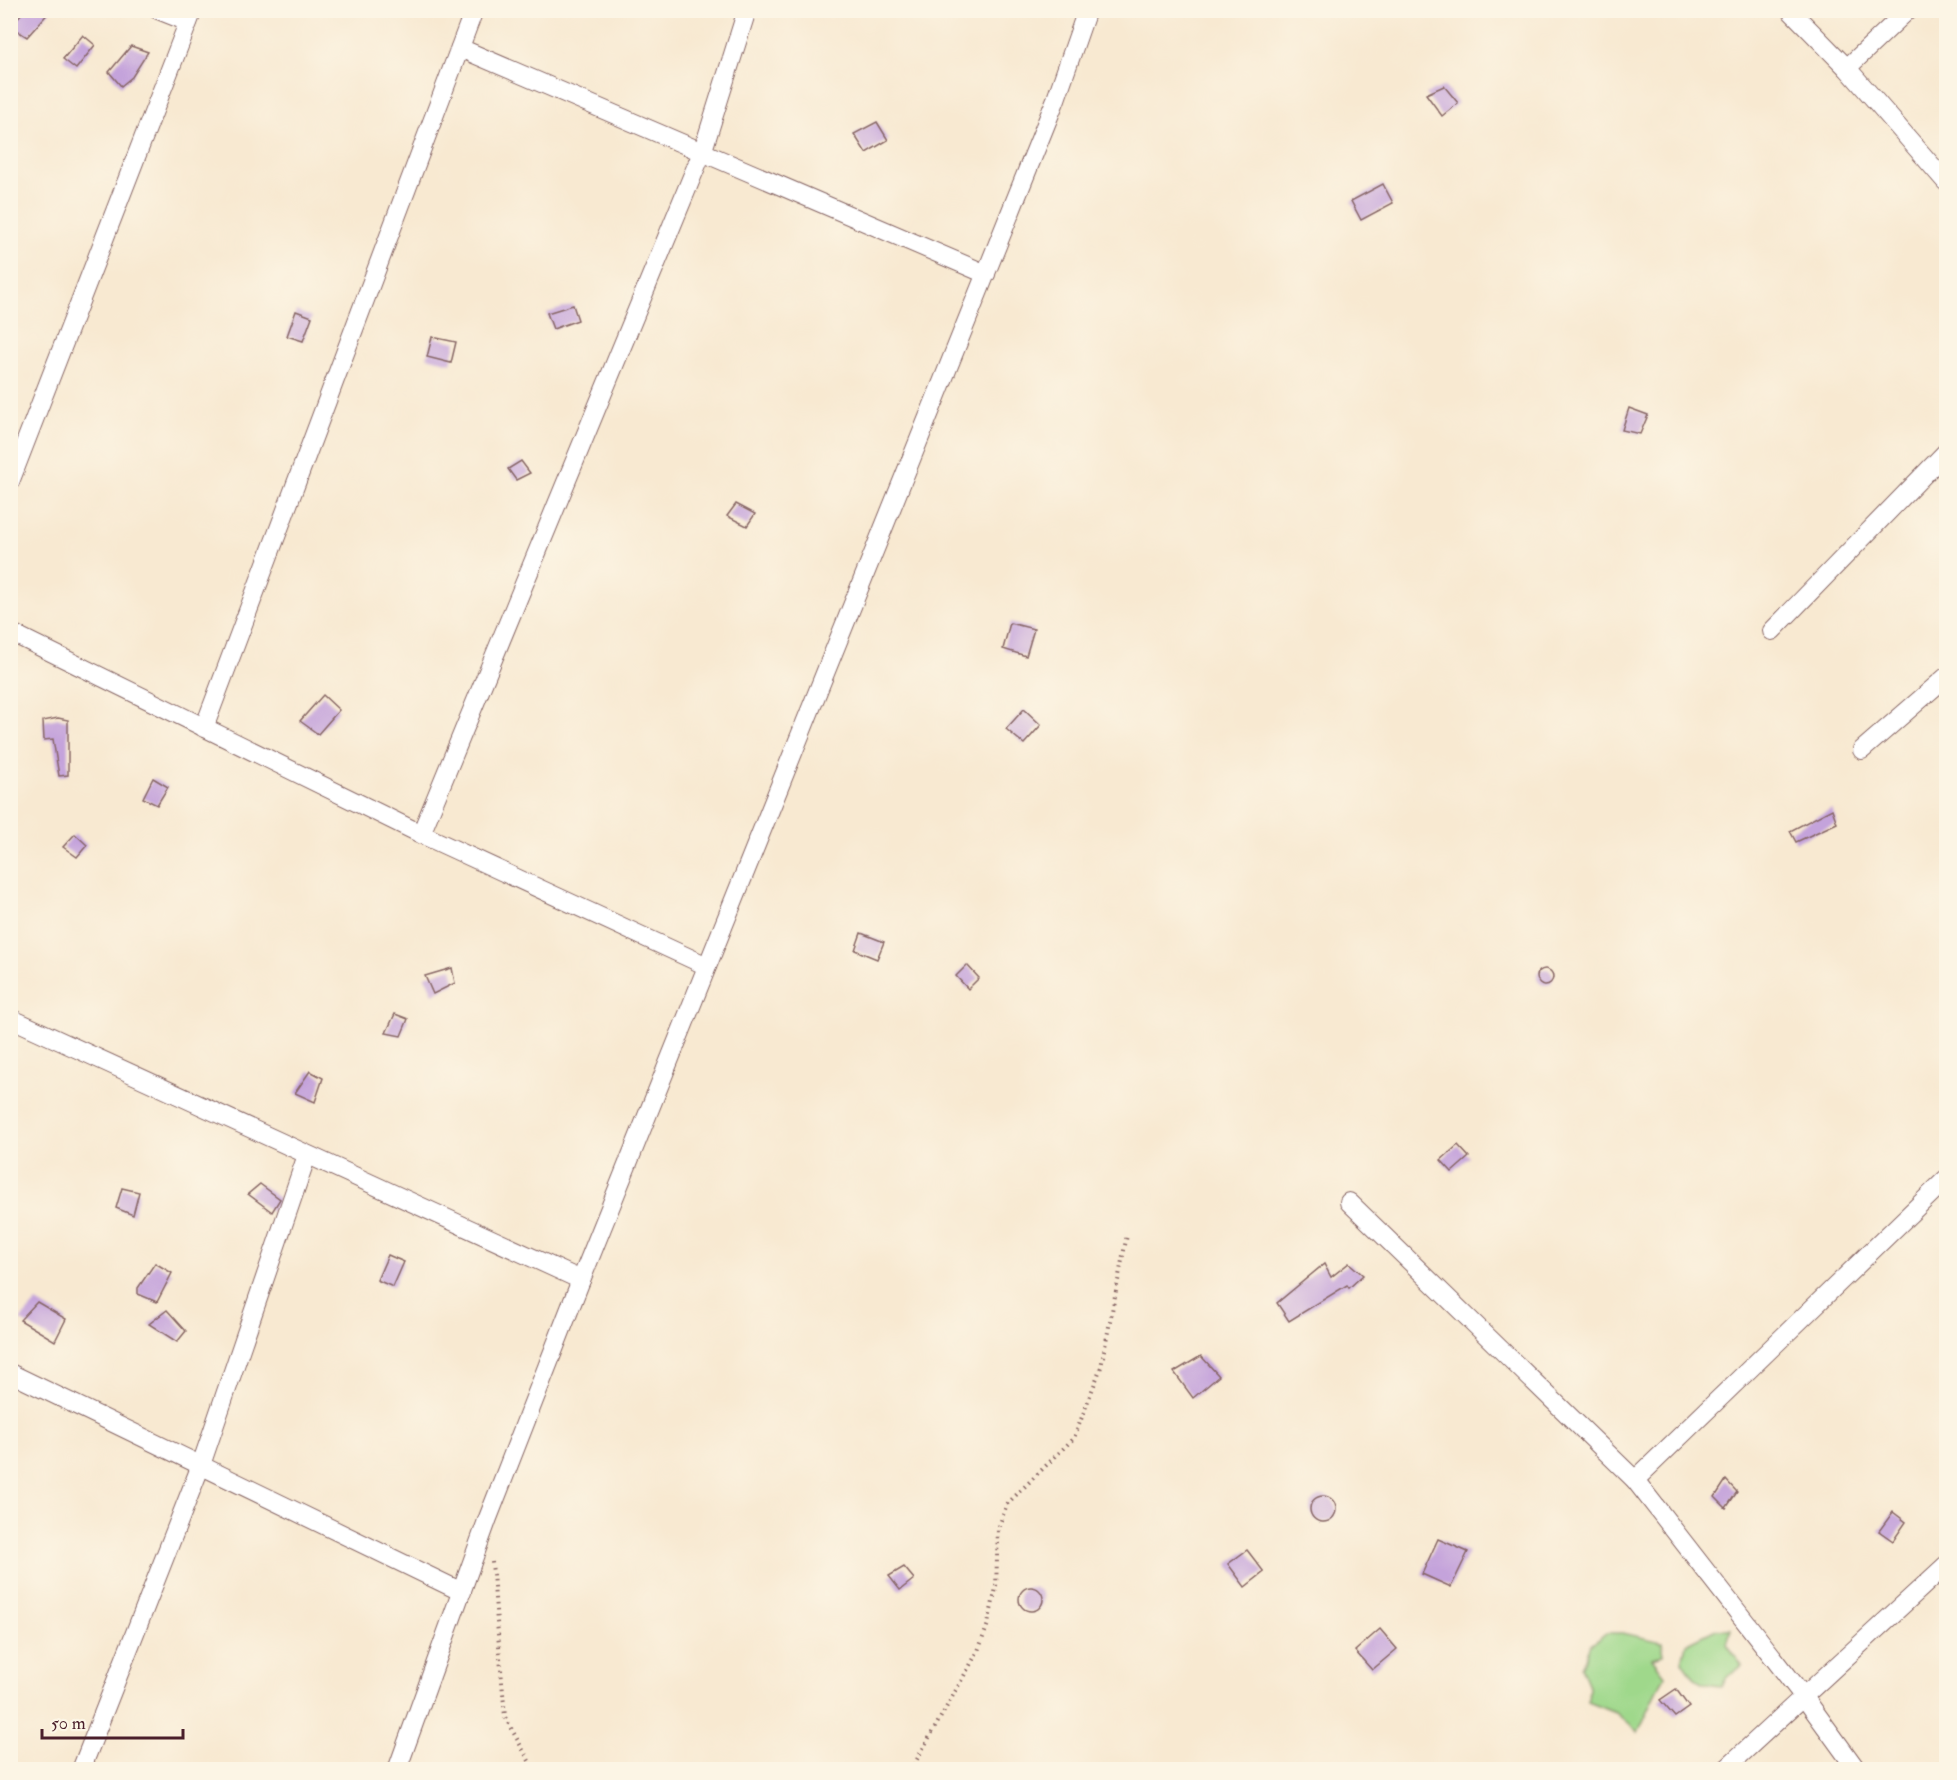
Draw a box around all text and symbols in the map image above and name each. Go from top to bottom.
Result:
scale bar [42,1702,183,1740]
text: 50 m [51,1712,86,1735]

